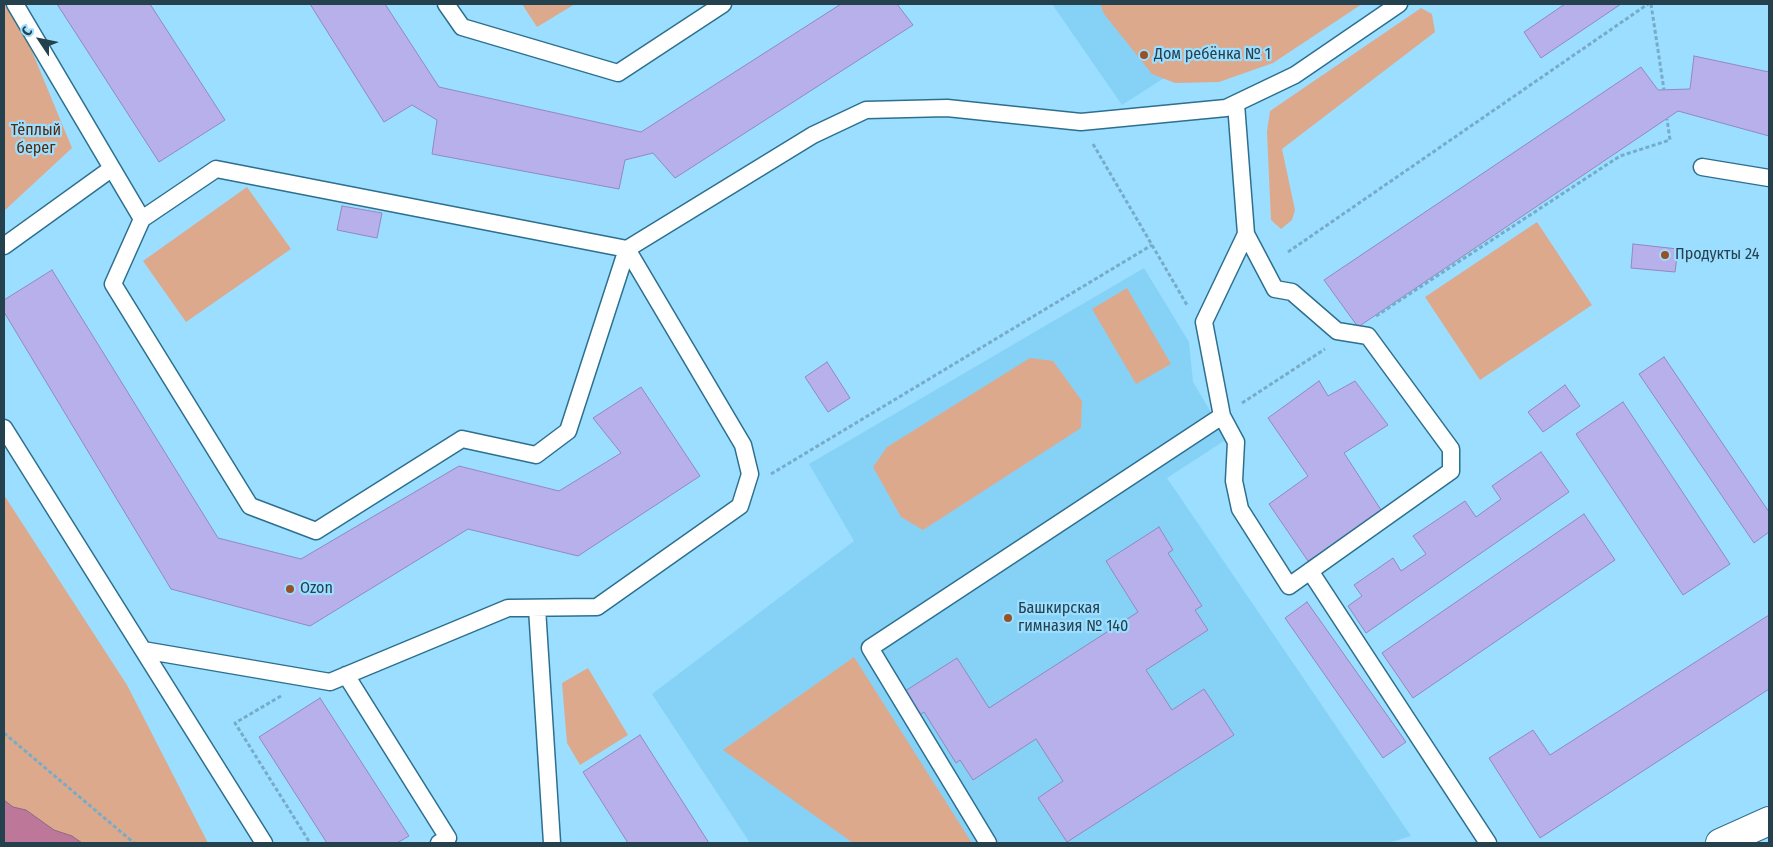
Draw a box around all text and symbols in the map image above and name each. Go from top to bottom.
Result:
north arrow [15,15,65,65]
text: С [18,24,36,39]
place label: Дом ребёнка № 1 [1154,45,1271,65]
marker: Дом ребёнка № 1 [1138,49,1150,61]
park label: Тёплый берег [11,121,61,159]
place label: Продукты 24 [1675,245,1759,265]
marker: Продукты 24 [1659,249,1671,261]
place label: Ozon [300,579,333,599]
marker: Ozon [284,583,296,595]
place label: Башкирская гимназия № 140 [1018,599,1128,637]
marker: Башкирская гимназия № 140 [1002,612,1014,624]

